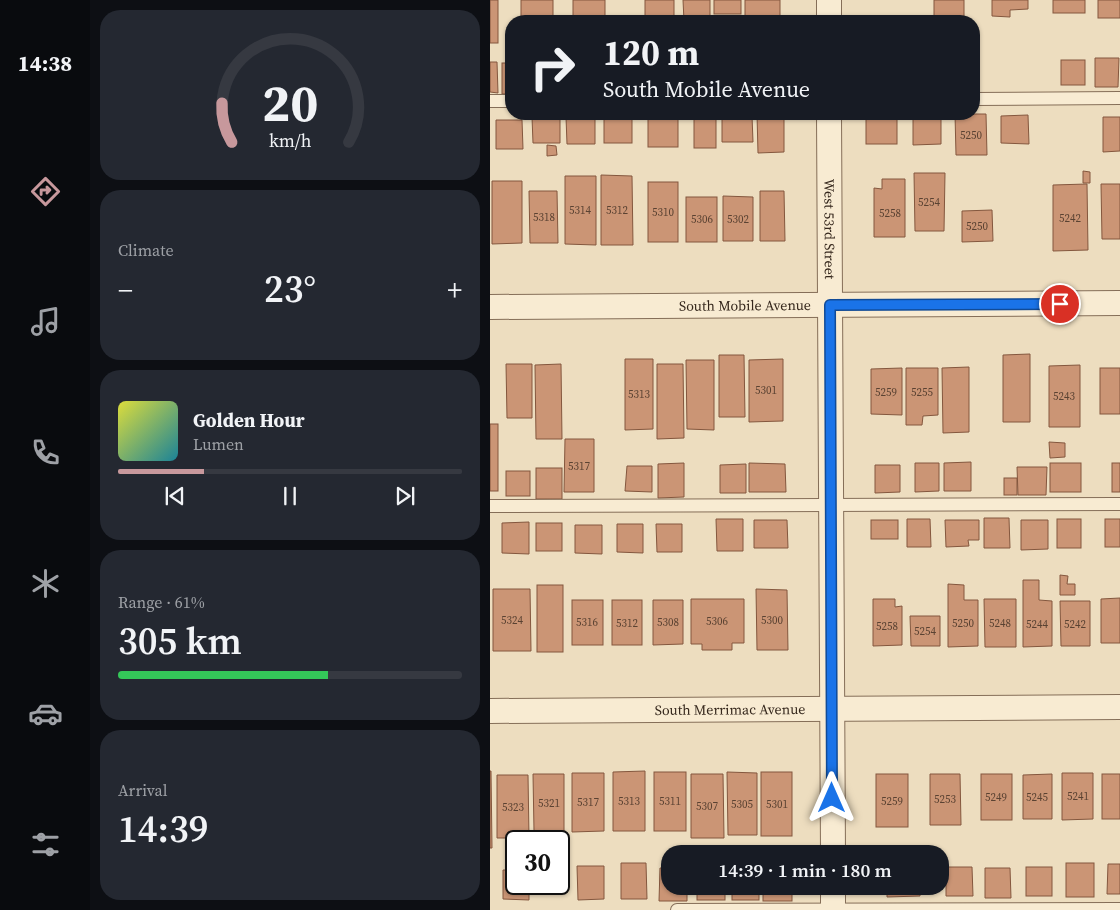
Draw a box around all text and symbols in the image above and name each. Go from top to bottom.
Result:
text: 120 m [603,29,699,77]
icon: right [520,35,585,100]
text: 14:38 [18,48,72,78]
text: 20 [262,67,318,138]
text: South Mobile Avenue [603,74,810,104]
text: km/h [269,128,312,153]
house number: 5250 [960,128,982,143]
icon: directions [28,174,63,209]
street label: West 53rd Street [819,179,840,280]
house number: 5254 [918,195,940,210]
house number: 5314 [569,203,591,218]
house number: 5312 [606,203,628,218]
house number: 5310 [652,205,674,220]
house number: 5258 [879,206,901,221]
house number: 5318 [533,210,555,225]
house number: 5242 [1059,211,1081,226]
house number: 5306 [691,212,713,227]
house number: 5302 [727,212,749,227]
house number: 5250 [966,219,988,234]
text: Climate [118,239,174,261]
text: 23° [264,263,316,315]
text: − [118,271,133,309]
text: + [447,271,462,309]
pin [1039,283,1081,325]
icon: arrive [1046,290,1074,318]
street label: South Mobile Avenue [679,295,811,316]
icon: music [28,304,63,339]
house number: 5301 [755,383,777,398]
house number: 5259 [875,385,897,400]
house number: 5255 [911,385,933,400]
house number: 5313 [628,387,650,402]
house number: 5243 [1053,389,1075,404]
text: Golden Hour [193,407,305,433]
text: Lumen [193,433,244,455]
icon: phone [28,435,63,470]
house number: 5317 [568,459,590,474]
icon: previous [161,482,189,510]
icon: pause [276,482,304,510]
icon: next [391,482,419,510]
icon: climate [28,566,63,601]
text: Range · 61% [118,591,205,613]
house number: 5324 [501,613,523,628]
house number: 5300 [761,613,783,628]
house number: 5306 [706,614,728,629]
text: 305 km [118,615,242,667]
house number: 5316 [576,615,598,630]
house number: 5308 [657,615,679,630]
house number: 5312 [616,616,638,631]
house number: 5250 [952,616,974,631]
house number: 5248 [989,616,1011,631]
house number: 5244 [1026,617,1048,632]
house number: 5242 [1064,617,1086,632]
house number: 5258 [876,619,898,634]
house number: 5254 [914,624,936,639]
icon: car [28,696,63,731]
street label: South Merrimac Avenue [655,699,805,720]
position arrow [805,771,857,823]
text: Arrival [118,779,167,801]
house number: 5241 [1067,789,1089,804]
house number: 5249 [985,790,1007,805]
house number: 5245 [1026,790,1048,805]
house number: 5253 [934,792,956,807]
house number: 5313 [618,794,640,809]
house number: 5311 [659,794,681,809]
house number: 5259 [881,794,903,809]
house number: 5317 [577,795,599,810]
house number: 5321 [538,796,560,811]
house number: 5305 [731,797,753,812]
house number: 5301 [766,797,788,812]
house number: 5307 [696,799,718,814]
house number: 5323 [502,800,524,815]
text: 14:39 [118,803,208,855]
icon: filters [28,827,63,862]
speed limit sign: 30 [505,830,570,895]
text: 14:39 · 1 min · 180 m [718,857,892,883]

